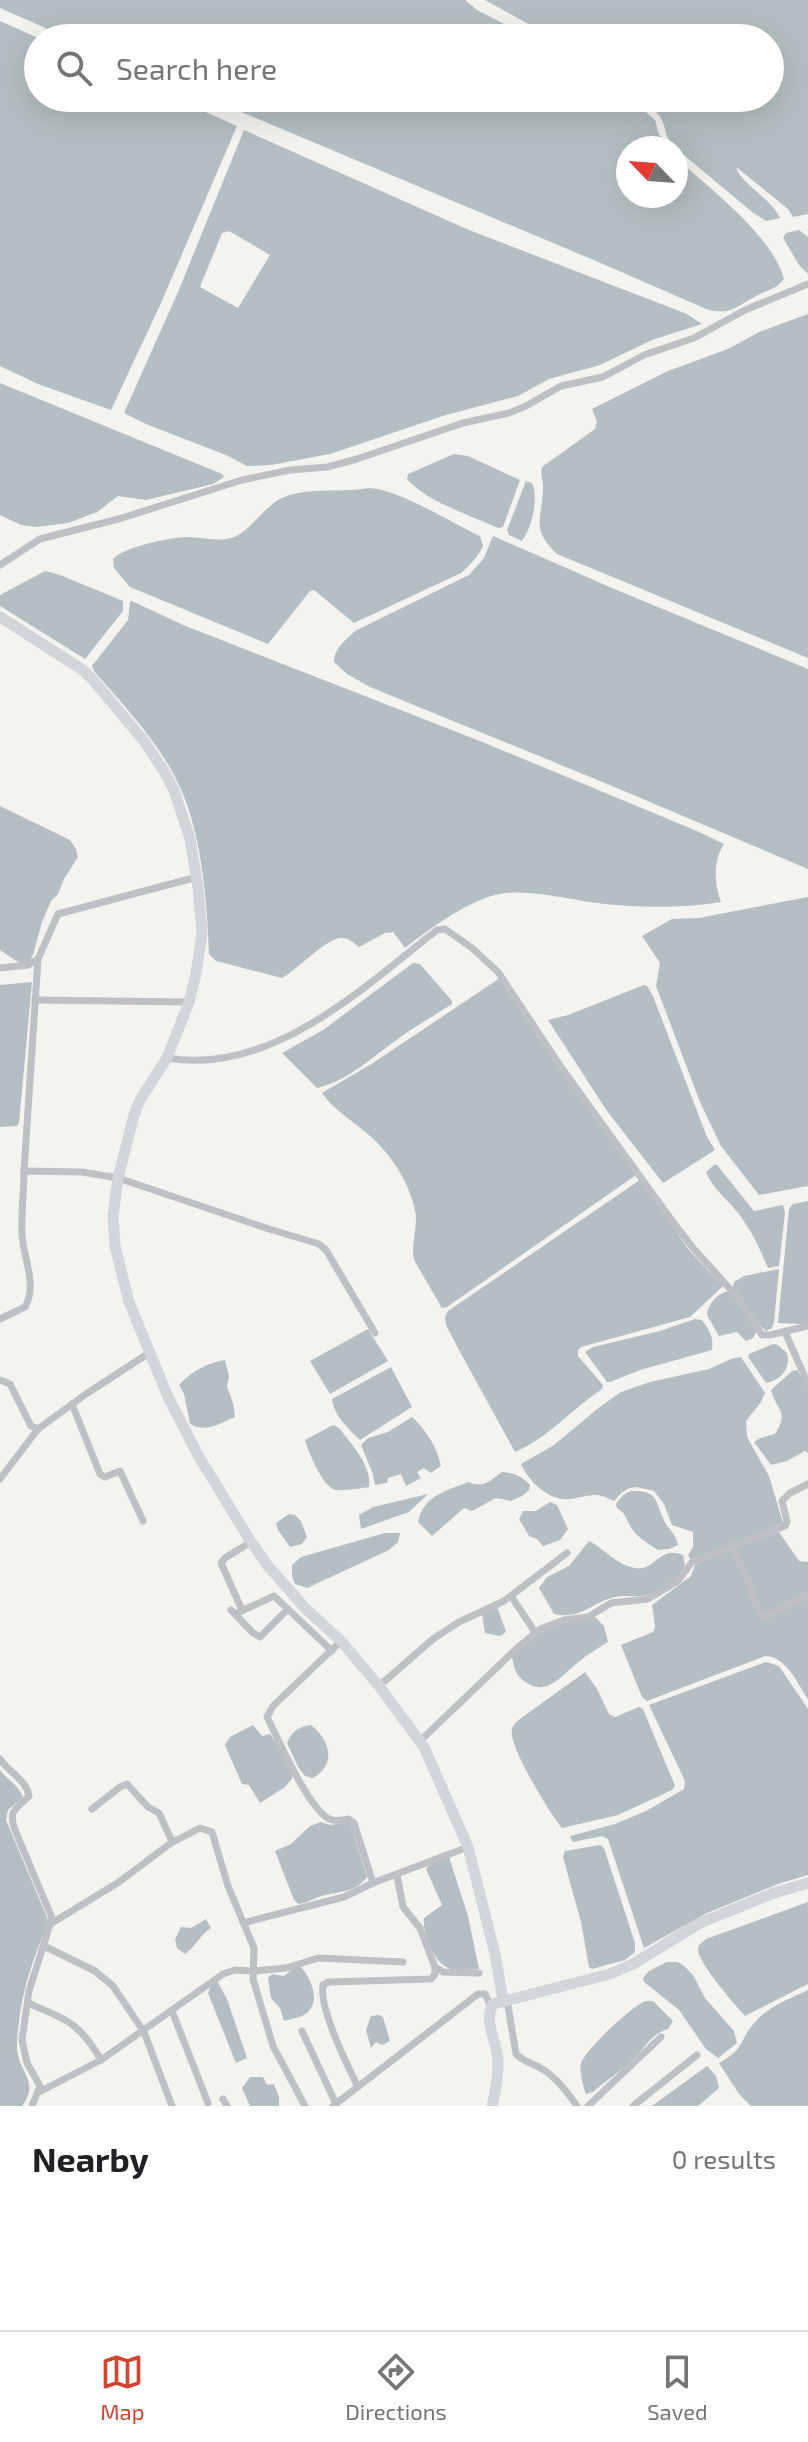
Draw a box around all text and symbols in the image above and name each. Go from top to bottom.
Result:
search box [24,24,784,112]
icon: search [52,46,96,90]
text: Search here [116,50,277,86]
north arrow [616,136,688,208]
text: Nearby [32,2138,149,2179]
text: 0 results [672,2143,776,2174]
tab: Map [100,2350,144,2424]
tab: Directions [345,2350,447,2424]
tab: Saved [647,2350,708,2424]

